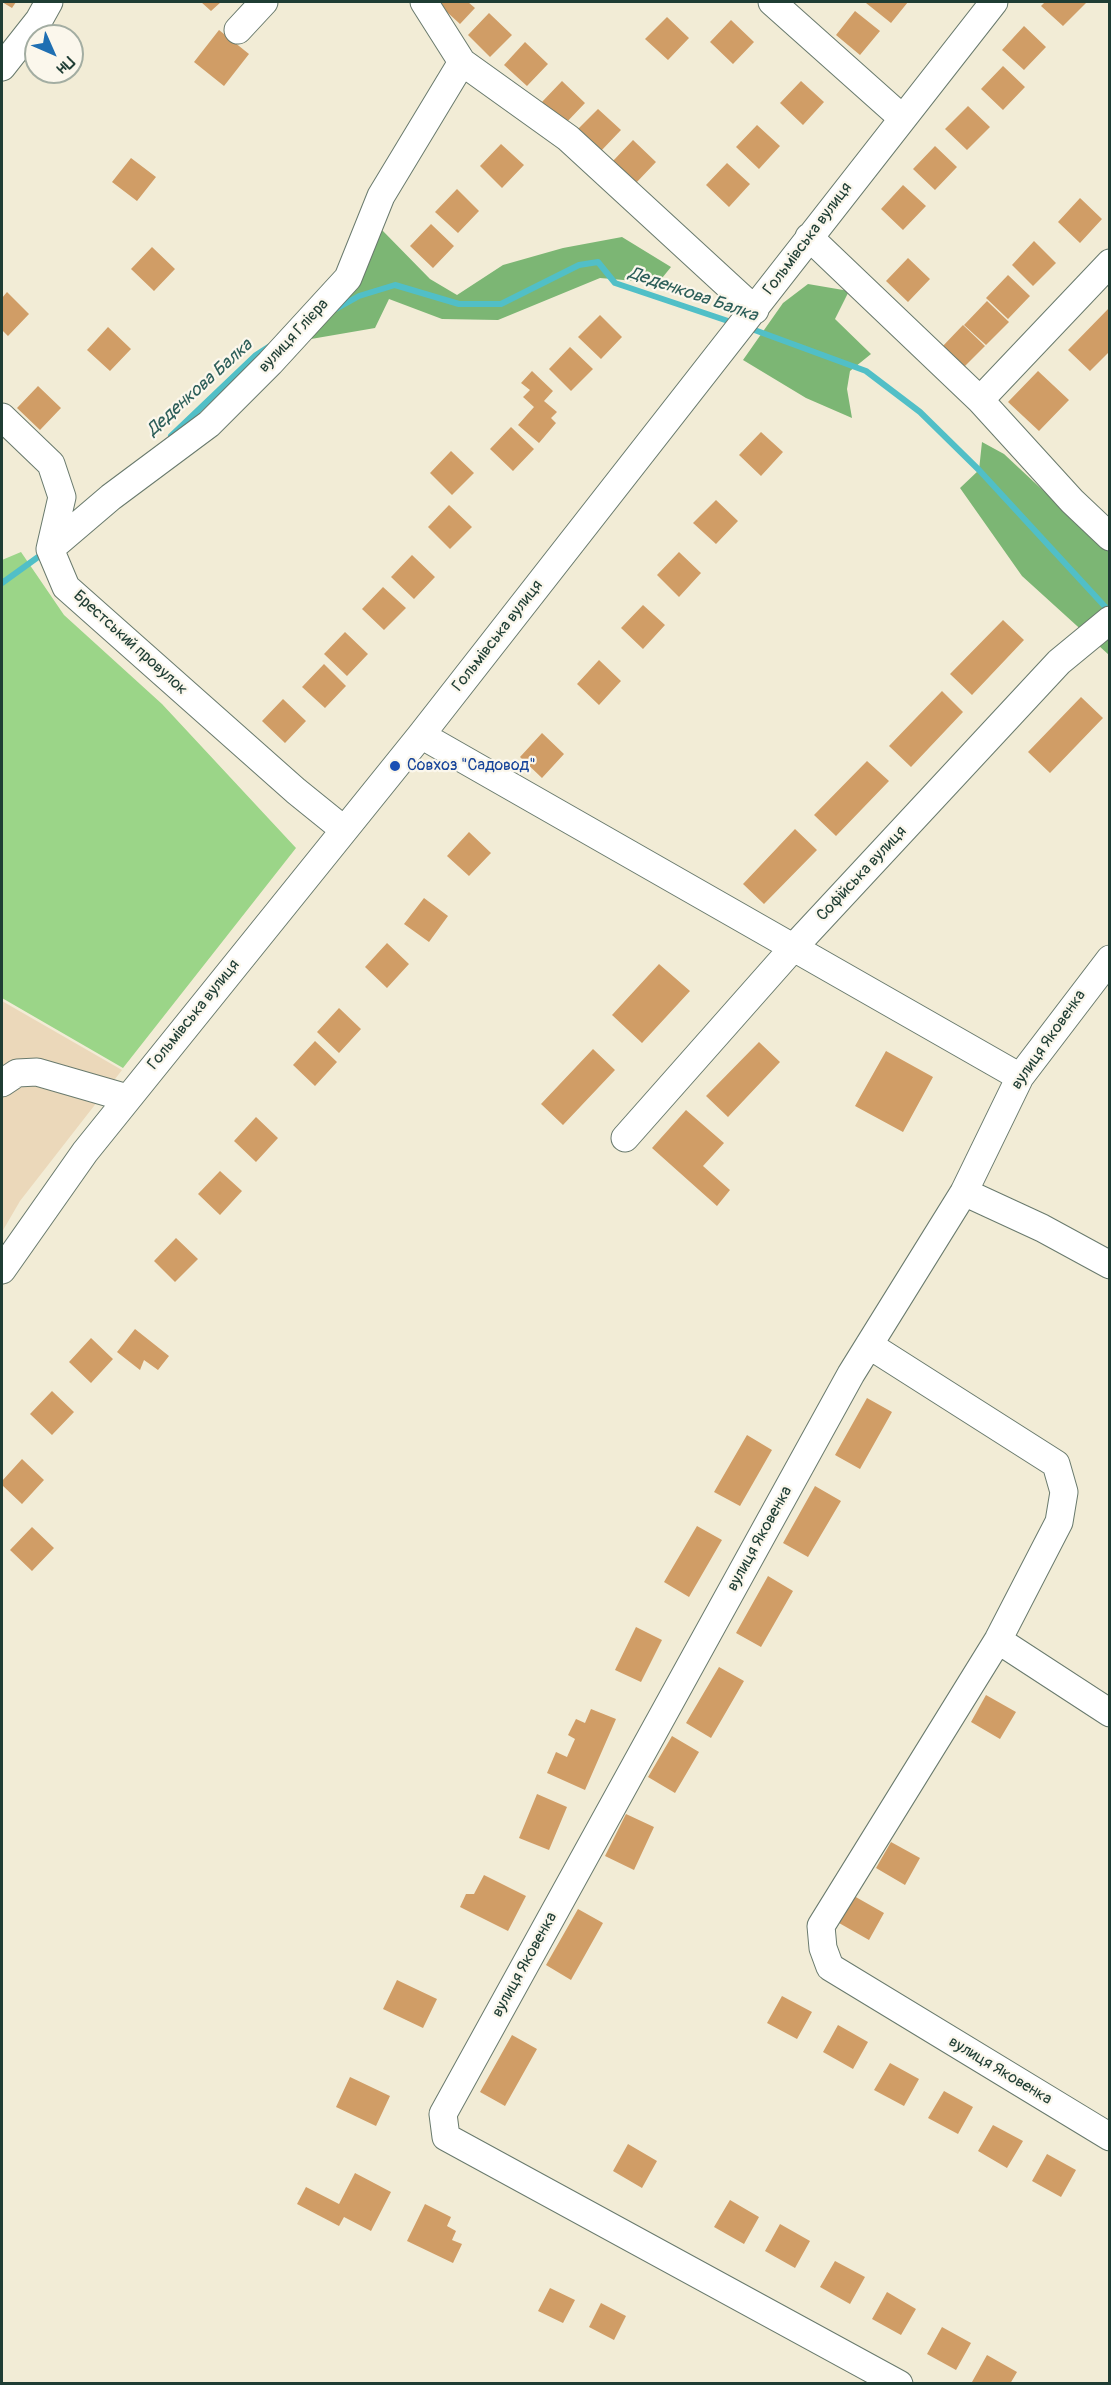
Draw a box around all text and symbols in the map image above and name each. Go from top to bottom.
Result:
north arrow [24,24,84,84]
text: Пн [52,52,79,79]
street label: Гольмівська вулиця [759,179,857,299]
water label: Деденкова Балка [626,263,760,327]
street label: вулиця Глієра [255,295,333,377]
water label: Деденкова Балка [143,335,257,441]
street label: Гольмівська вулиця [449,577,547,695]
street label: Брестський провулок [69,587,191,699]
place label: Совхоз "Садовод" [407,756,536,776]
marker: Совхоз "Садовод" [388,759,402,773]
street label: Софійська вулиця [813,823,911,925]
street label: Гольмівська вулиця [144,956,244,1074]
street label: вулиця Яковенка [1008,987,1090,1093]
street label: вулиця Яковенка [723,1483,797,1595]
street label: вулиця Яковенка [488,1909,562,2021]
street label: вулиця Яковенка [945,2033,1055,2109]

